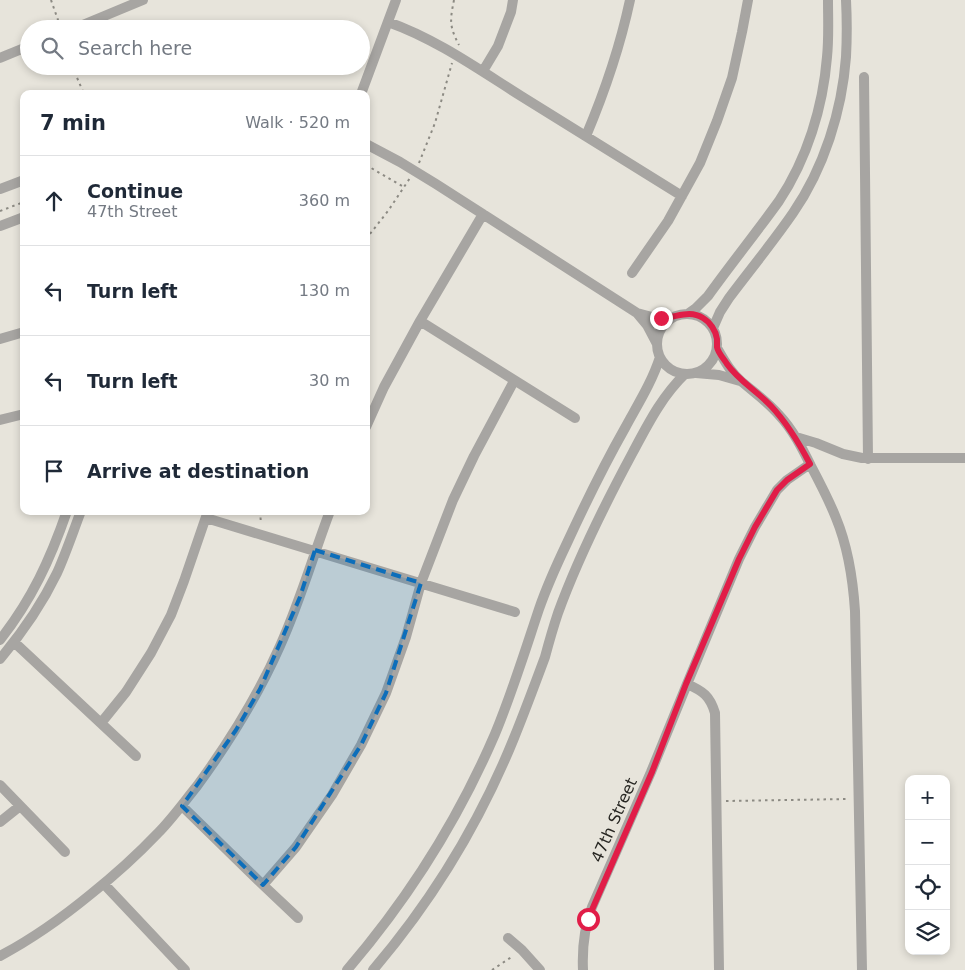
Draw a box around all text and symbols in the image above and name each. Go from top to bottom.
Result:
search box [20,20,370,75]
icon: search [38,34,66,62]
text: Search here [78,37,192,59]
text: 7 min [40,111,106,135]
text: Walk · 520 m [245,113,350,132]
text: Continue [87,180,183,202]
icon: ahead [40,187,68,215]
text: 360 m [299,191,350,210]
text: 47th Street [87,202,177,221]
icon: left [40,277,68,305]
text: Turn left [87,280,178,302]
text: 130 m [299,281,350,300]
route end [650,307,673,330]
icon: left [40,367,68,395]
text: Turn left [87,370,178,392]
text: 30 m [309,371,350,390]
icon: arrive [40,457,68,485]
text: Arrive at destination [87,460,309,482]
street label: 47th Street [587,775,641,865]
map controls [905,775,950,955]
button: + [905,775,950,820]
button: − [905,820,950,865]
button: locate [905,865,950,910]
route start [577,908,600,931]
button: layers [905,910,950,955]

